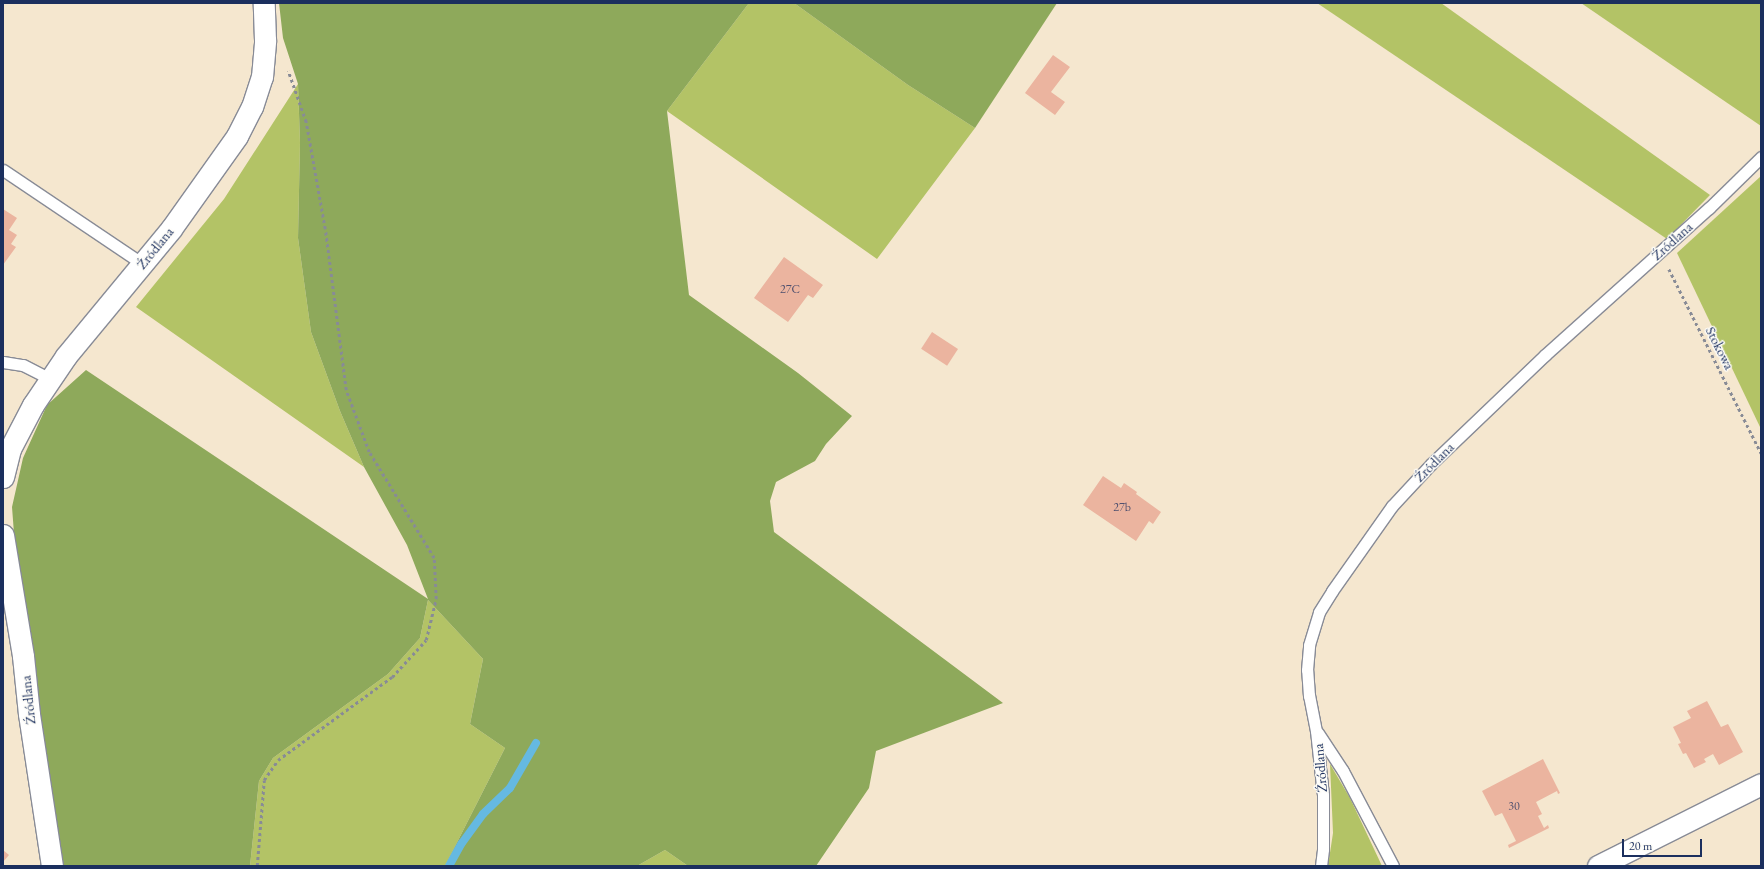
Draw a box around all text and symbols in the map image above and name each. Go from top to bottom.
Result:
street label: Źródlana [1648,218,1696,264]
street label: Źródlana [133,224,177,272]
house number: 27C [780,283,800,297]
street label: Stokowa [1702,324,1738,372]
street label: Źródlana [1411,439,1457,485]
house number: 27b [1113,501,1131,515]
street label: Źródlana [17,675,39,725]
street label: Źródlana [1309,743,1331,793]
house number: 30 [1508,800,1520,814]
scale bar [1624,831,1704,857]
text: 20 m [1629,838,1652,854]

